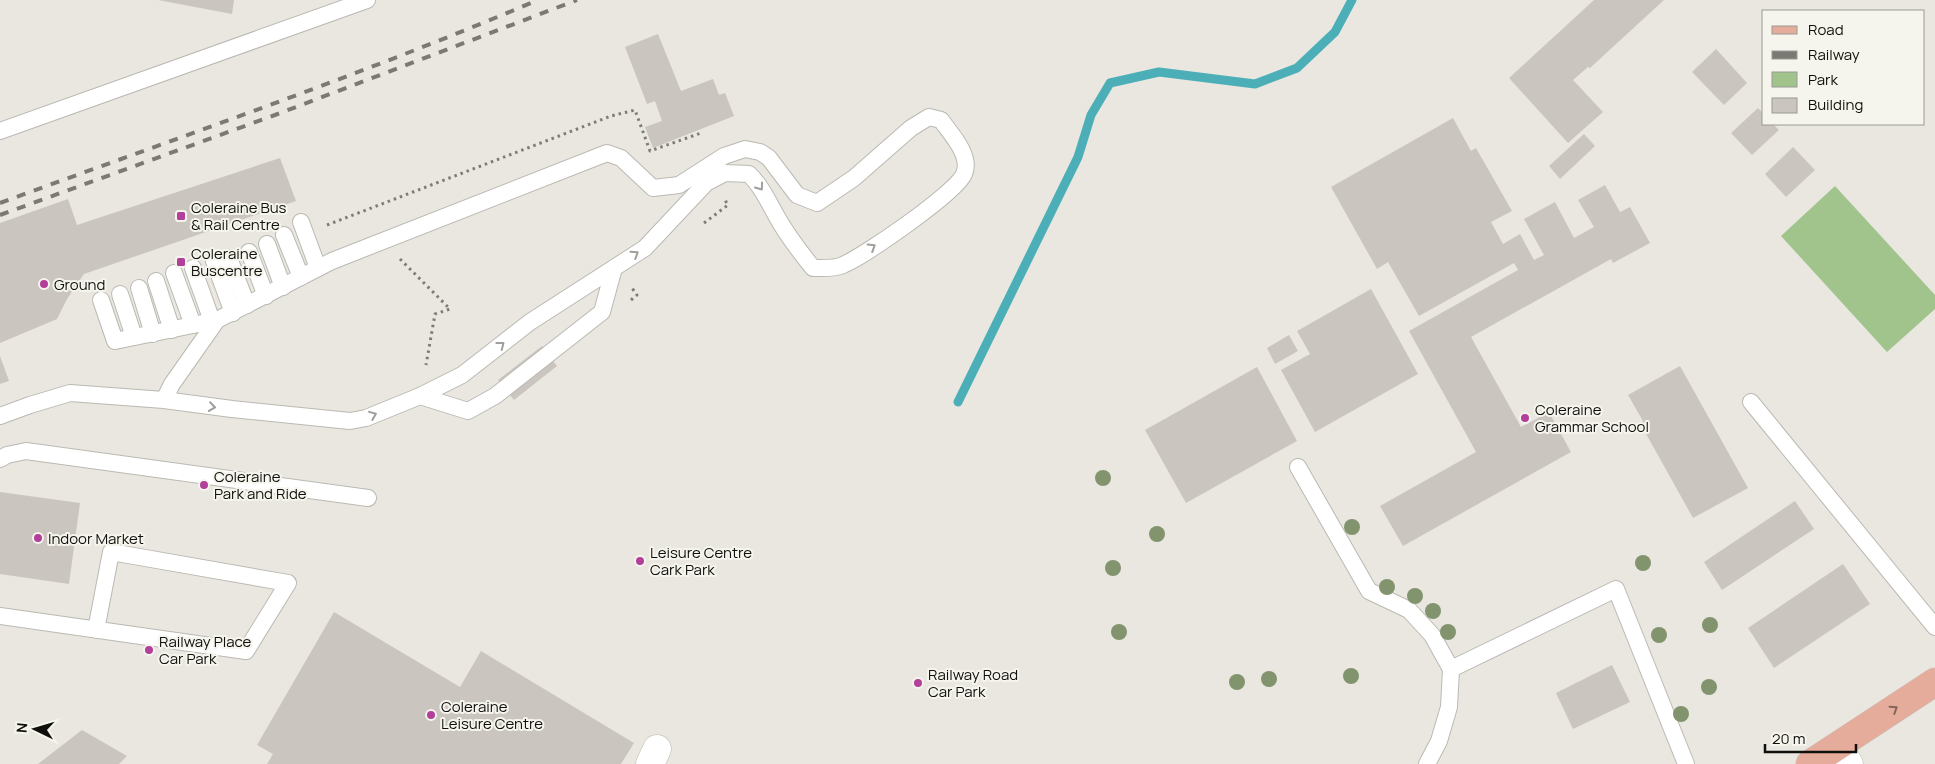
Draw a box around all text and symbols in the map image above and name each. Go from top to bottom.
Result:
legend [1762,10,1925,125]
text: Road [1808,19,1844,40]
text: Railway [1808,44,1860,65]
text: Park [1808,69,1838,90]
text: Building [1808,94,1863,115]
one-way arrow [754,181,763,191]
place label: Coleraine Bus & Rail Centre [191,197,287,235]
marker: Coleraine Bus & Rail Centre [175,210,187,222]
place label: Coleraine Buscentre [191,243,263,281]
one-way arrow [867,244,876,254]
one-way arrow [630,251,639,260]
marker: Coleraine Buscentre [175,256,187,268]
place label: Ground [54,274,105,295]
marker: Ground [38,278,50,290]
one-way arrow [495,341,504,350]
place label: Coleraine Grammar School [1535,399,1649,437]
one-way arrow [208,401,217,411]
one-way arrow [368,411,377,421]
marker: Coleraine Grammar School [1519,412,1531,424]
place label: Coleraine Park and Ride [214,466,307,504]
marker: Coleraine Park and Ride [198,479,210,491]
place label: Indoor Market [48,528,144,549]
marker: Indoor Market [32,532,44,544]
place label: Leisure Centre Cark Park [650,542,752,580]
marker: Leisure Centre Cark Park [634,555,646,567]
place label: Railway Place Car Park [159,631,252,669]
marker: Railway Place Car Park [143,644,155,656]
place label: Railway Road Car Park [928,664,1018,702]
marker: Railway Road Car Park [912,677,924,689]
place label: Coleraine Leisure Centre [441,696,543,734]
north arrow [10,704,60,754]
one-way arrow [1889,705,1898,715]
marker: Coleraine Leisure Centre [425,709,437,721]
text: N [12,722,31,734]
scale bar [1765,722,1856,754]
text: 20 m [1772,728,1805,749]

